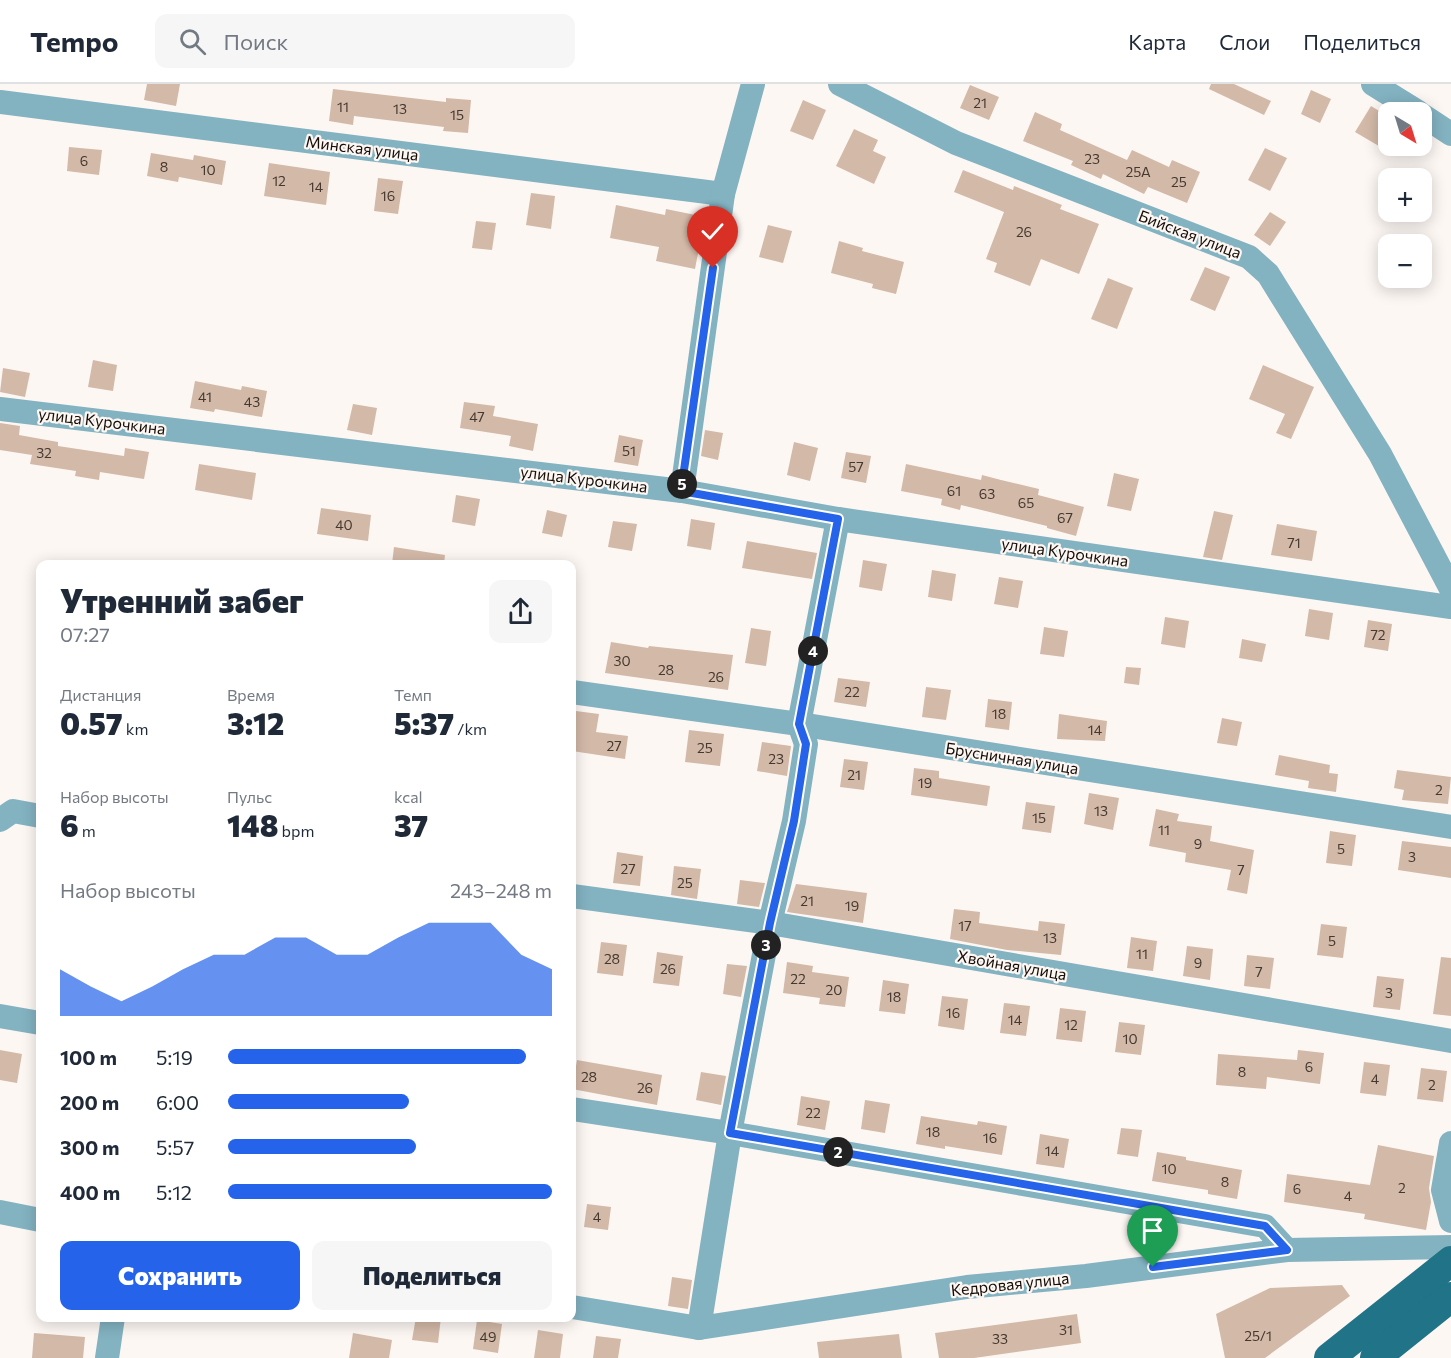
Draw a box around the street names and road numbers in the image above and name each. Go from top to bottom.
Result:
street label: Минская улица [305,131,420,164]
street label: Бийская улица [1136,205,1244,262]
street label: улица Курочкина [37,403,167,438]
street label: улица Курочкина [519,461,649,496]
street label: улица Курочкина [1000,533,1130,570]
street label: Брусничная улица [944,738,1080,777]
street label: Хвойная улица [956,946,1068,983]
street label: Кедровая улица [950,1268,1070,1299]

